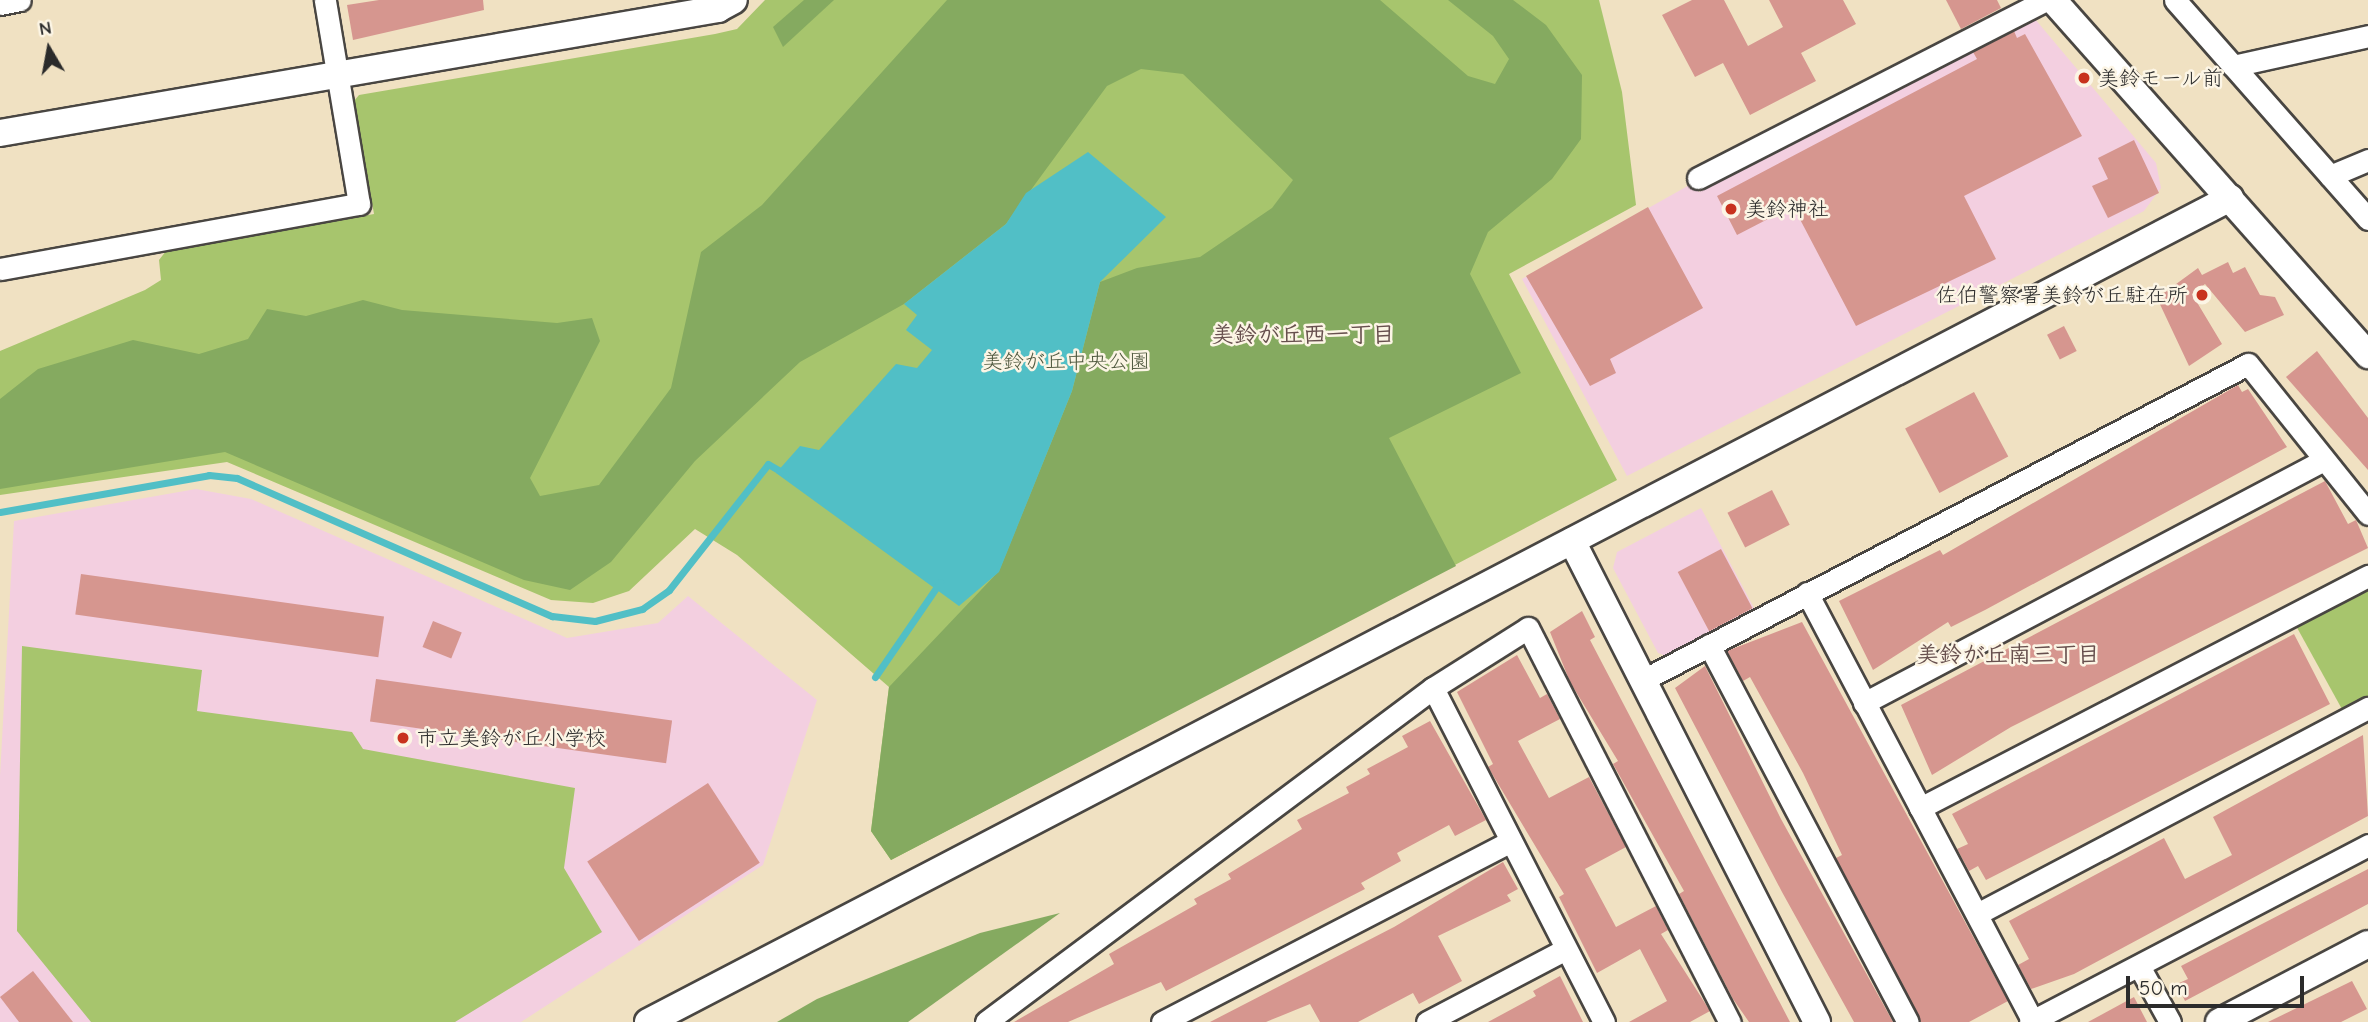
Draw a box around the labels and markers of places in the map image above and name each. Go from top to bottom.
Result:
place label: 美鈴モール前 [2098,65,2224,91]
marker: 美鈴モール前 [2076,70,2092,86]
place label: 美鈴神社 [1745,196,1829,222]
marker: 美鈴神社 [1723,201,1739,217]
place label: 佐伯警察署美鈴が丘駐在所 [1936,282,2188,308]
marker: 佐伯警察署美鈴が丘駐在所 [2194,287,2210,303]
place label: 市立美鈴が丘小学校 [417,725,606,751]
marker: 市立美鈴が丘小学校 [395,730,411,746]

